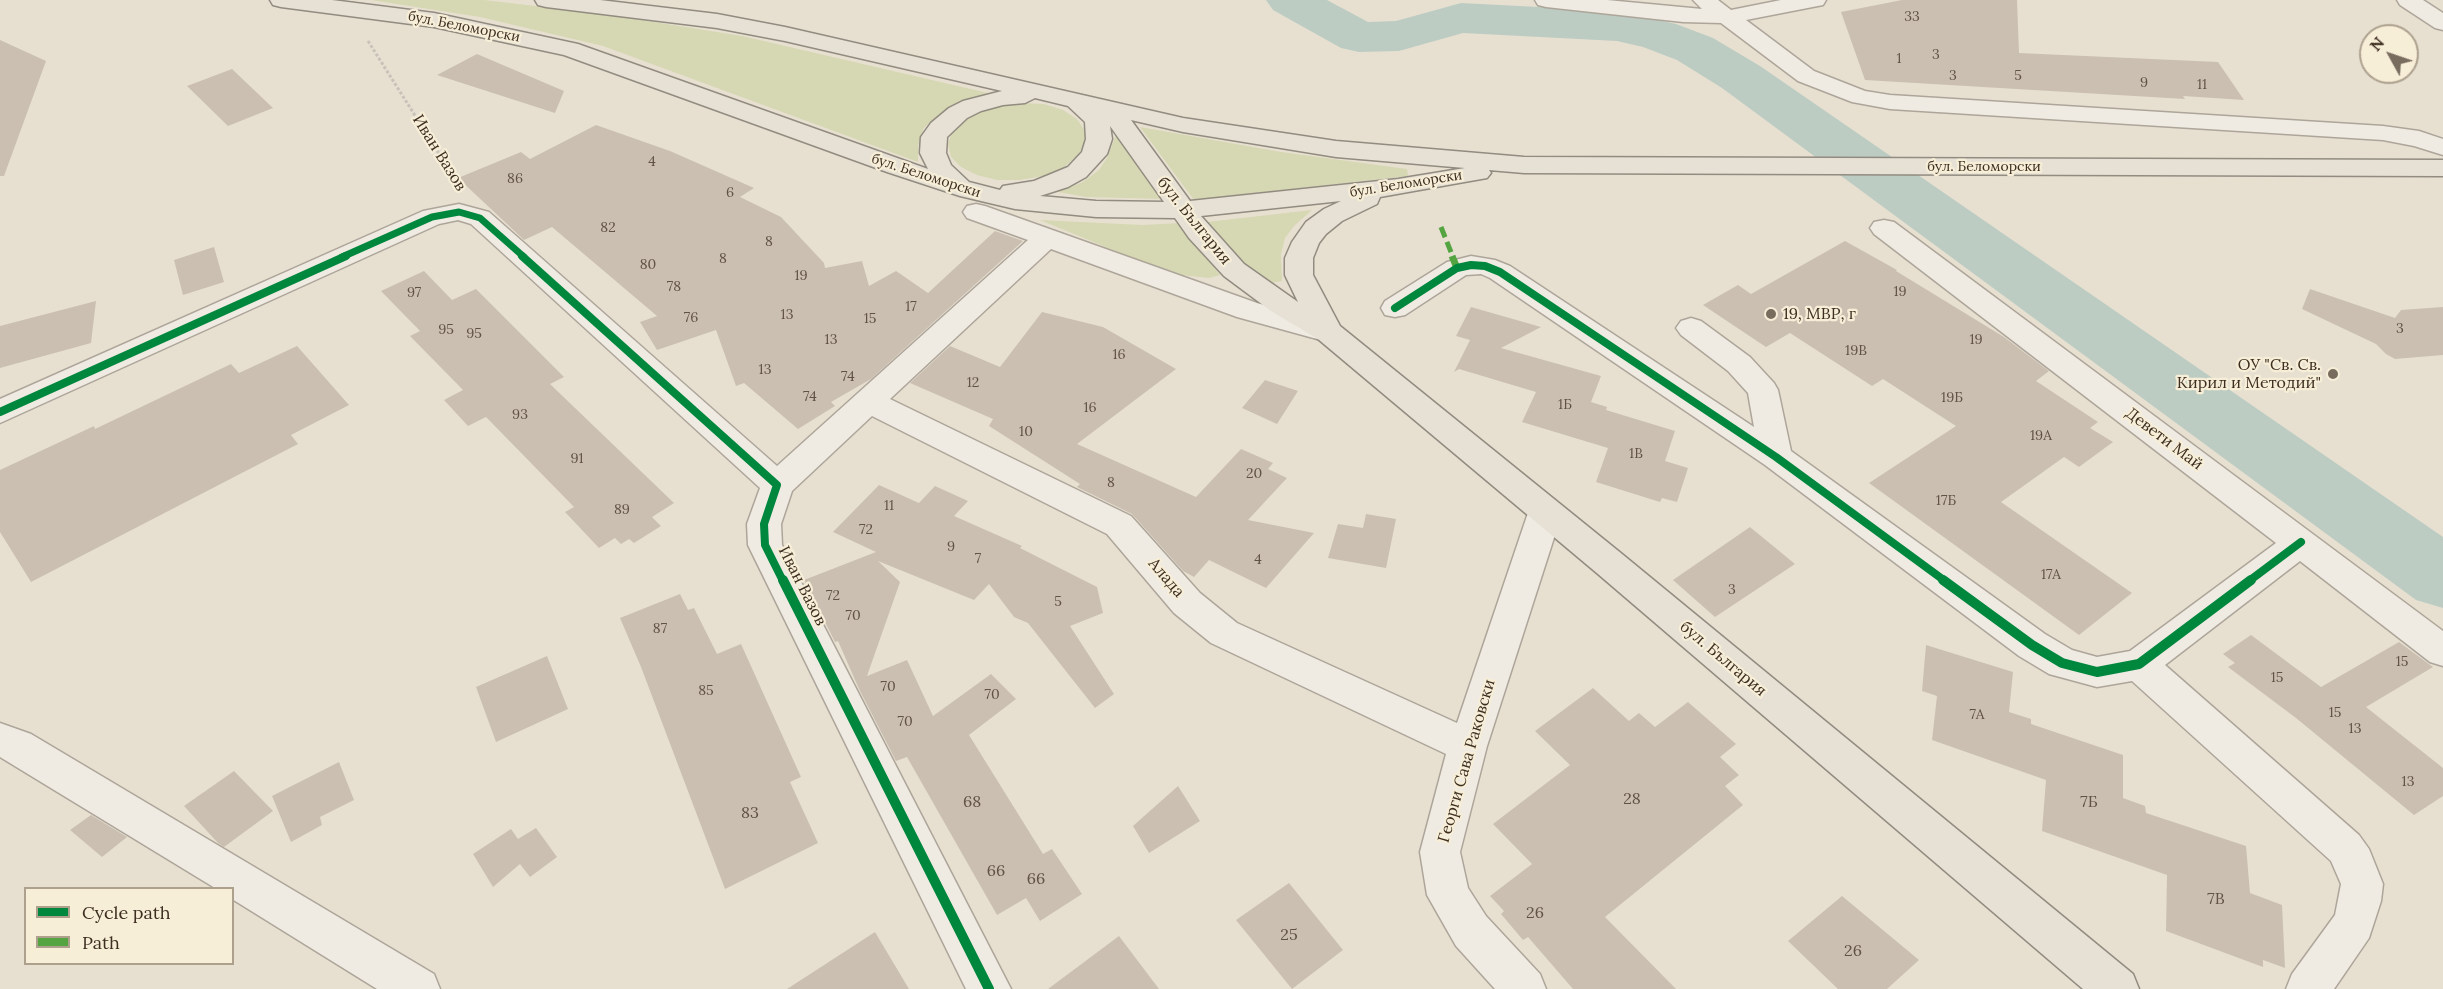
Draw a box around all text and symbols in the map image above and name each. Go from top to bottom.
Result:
street label: бул. Беломорски [407,8,521,46]
house number: 33 [1904,9,1920,25]
north arrow [2359,24,2419,84]
text: N [2365,33,2388,55]
house number: 3 [1932,47,1940,63]
house number: 1 [1896,51,1902,67]
house number: 3 [1949,68,1957,84]
house number: 5 [2014,68,2022,84]
house number: 9 [2140,75,2148,91]
house number: 11 [2197,77,2207,93]
street label: Иван Вазов [408,111,470,195]
street label: бул. Беломорски [869,150,983,202]
house number: 4 [648,154,656,170]
street label: бул. Беломорски [1927,159,2041,175]
street label: бул. Беломорски [1349,167,1463,201]
house number: 86 [507,171,523,187]
street label: бул. България [1153,173,1235,269]
house number: 6 [726,185,734,201]
house number: 82 [600,220,616,236]
house number: 8 [765,234,773,250]
house number: 8 [719,251,727,267]
house number: 80 [640,257,656,273]
house number: 19 [794,268,808,284]
house number: 78 [667,279,681,295]
house number: 19 [1893,284,1907,300]
house number: 97 [407,285,421,301]
house number: 17 [905,299,917,315]
place label: 19, МВР, г [1783,304,1856,324]
house number: 13 [781,307,793,323]
marker: 19, МВР, г [1764,307,1778,321]
house number: 76 [684,310,698,326]
house number: 15 [864,311,876,327]
house number: 3 [2396,321,2404,337]
house number: 95 [438,322,454,338]
house number: 95 [466,326,482,342]
house number: 13 [825,332,837,348]
house number: 19 [1969,332,1983,348]
house number: 19В [1845,343,1867,359]
house number: 16 [1112,347,1126,363]
place label: ОУ "Св. Св. Кирил и Методий" [2177,355,2321,393]
house number: 13 [759,362,771,378]
marker: ОУ "Св. Св. Кирил и Методий" [2326,367,2340,381]
house number: 74 [841,369,855,385]
house number: 12 [967,375,979,391]
house number: 74 [803,389,817,405]
house number: 19Б [1941,390,1963,406]
house number: 1Б [1558,397,1572,413]
house number: 16 [1083,400,1097,416]
street label: Девети Май [2122,404,2206,474]
house number: 93 [512,407,528,423]
house number: 10 [1019,424,1033,440]
house number: 19А [2030,428,2052,444]
house number: 1В [1629,446,1643,462]
house number: 91 [570,451,584,467]
house number: 20 [1246,466,1262,482]
house number: 8 [1107,475,1115,491]
house number: 17Б [1936,493,1956,509]
house number: 11 [884,498,894,514]
house number: 89 [614,502,630,518]
house number: 72 [859,522,873,538]
house number: 9 [947,539,955,555]
street label: Иван Вазов [774,543,830,629]
house number: 7 [975,551,981,567]
house number: 4 [1254,552,1262,568]
street label: Алада [1144,555,1188,601]
house number: 17А [2041,567,2061,583]
house number: 3 [1728,582,1736,598]
house number: 72 [826,588,840,604]
house number: 5 [1054,594,1062,610]
house number: 70 [845,608,861,624]
street label: бул. България [1676,617,1770,701]
house number: 87 [653,621,667,637]
house number: 15 [2396,654,2408,670]
house number: 15 [2271,670,2283,686]
street label: Георги Сава Раковски [1434,677,1500,845]
house number: 70 [880,679,896,695]
house number: 85 [698,683,714,699]
house number: 70 [984,687,1000,703]
house number: 15 [2329,705,2341,721]
house number: 7А [1970,707,1984,723]
house number: 70 [897,714,913,730]
house number: 13 [2349,721,2361,737]
house number: 13 [2402,774,2414,790]
house number: 28 [1623,789,1641,809]
house number: 68 [963,792,981,812]
house number: 7Б [2080,792,2098,812]
house number: 83 [741,803,759,823]
house number: 66 [987,861,1005,881]
house number: 66 [1027,869,1045,889]
legend [24,887,234,965]
house number: 7В [2207,889,2225,909]
text: Cycle path [82,901,171,924]
house number: 26 [1526,903,1544,923]
house number: 25 [1280,925,1298,945]
text: Path [82,931,120,954]
house number: 26 [1844,941,1862,961]

